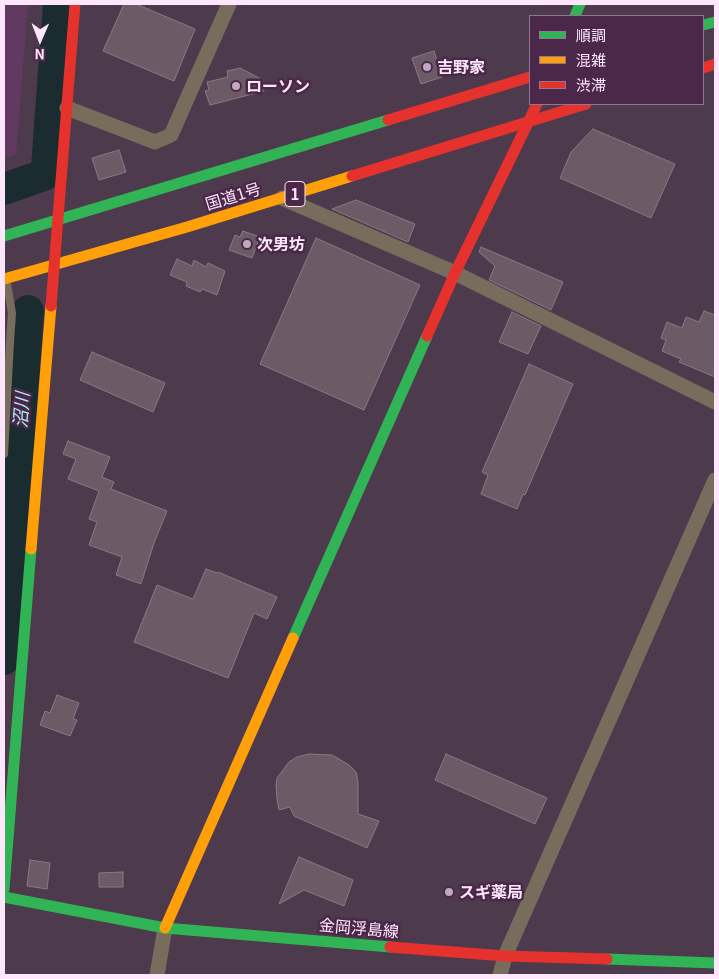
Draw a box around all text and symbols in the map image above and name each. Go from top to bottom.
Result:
north arrow [15,15,65,65]
legend [529,15,704,105]
text: 順調 [576,24,606,45]
text: N [34,45,45,65]
text: 混雑 [576,49,606,70]
place label: 吉野家 [437,57,485,77]
marker: 吉野家 [421,61,433,73]
text: 渋滞 [576,74,606,95]
place label: ローソン [246,76,310,96]
marker: ローソン [230,80,242,92]
street label: 国道1号 [203,179,263,213]
road number: 1 [285,182,305,206]
place label: 次男坊 [257,234,305,254]
marker: 次男坊 [241,238,253,250]
water label: 沼川 [9,391,33,429]
place label: スギ薬局 [459,882,523,902]
marker: スギ薬局 [443,886,455,898]
street label: 金岡浮島線 [318,915,400,941]

